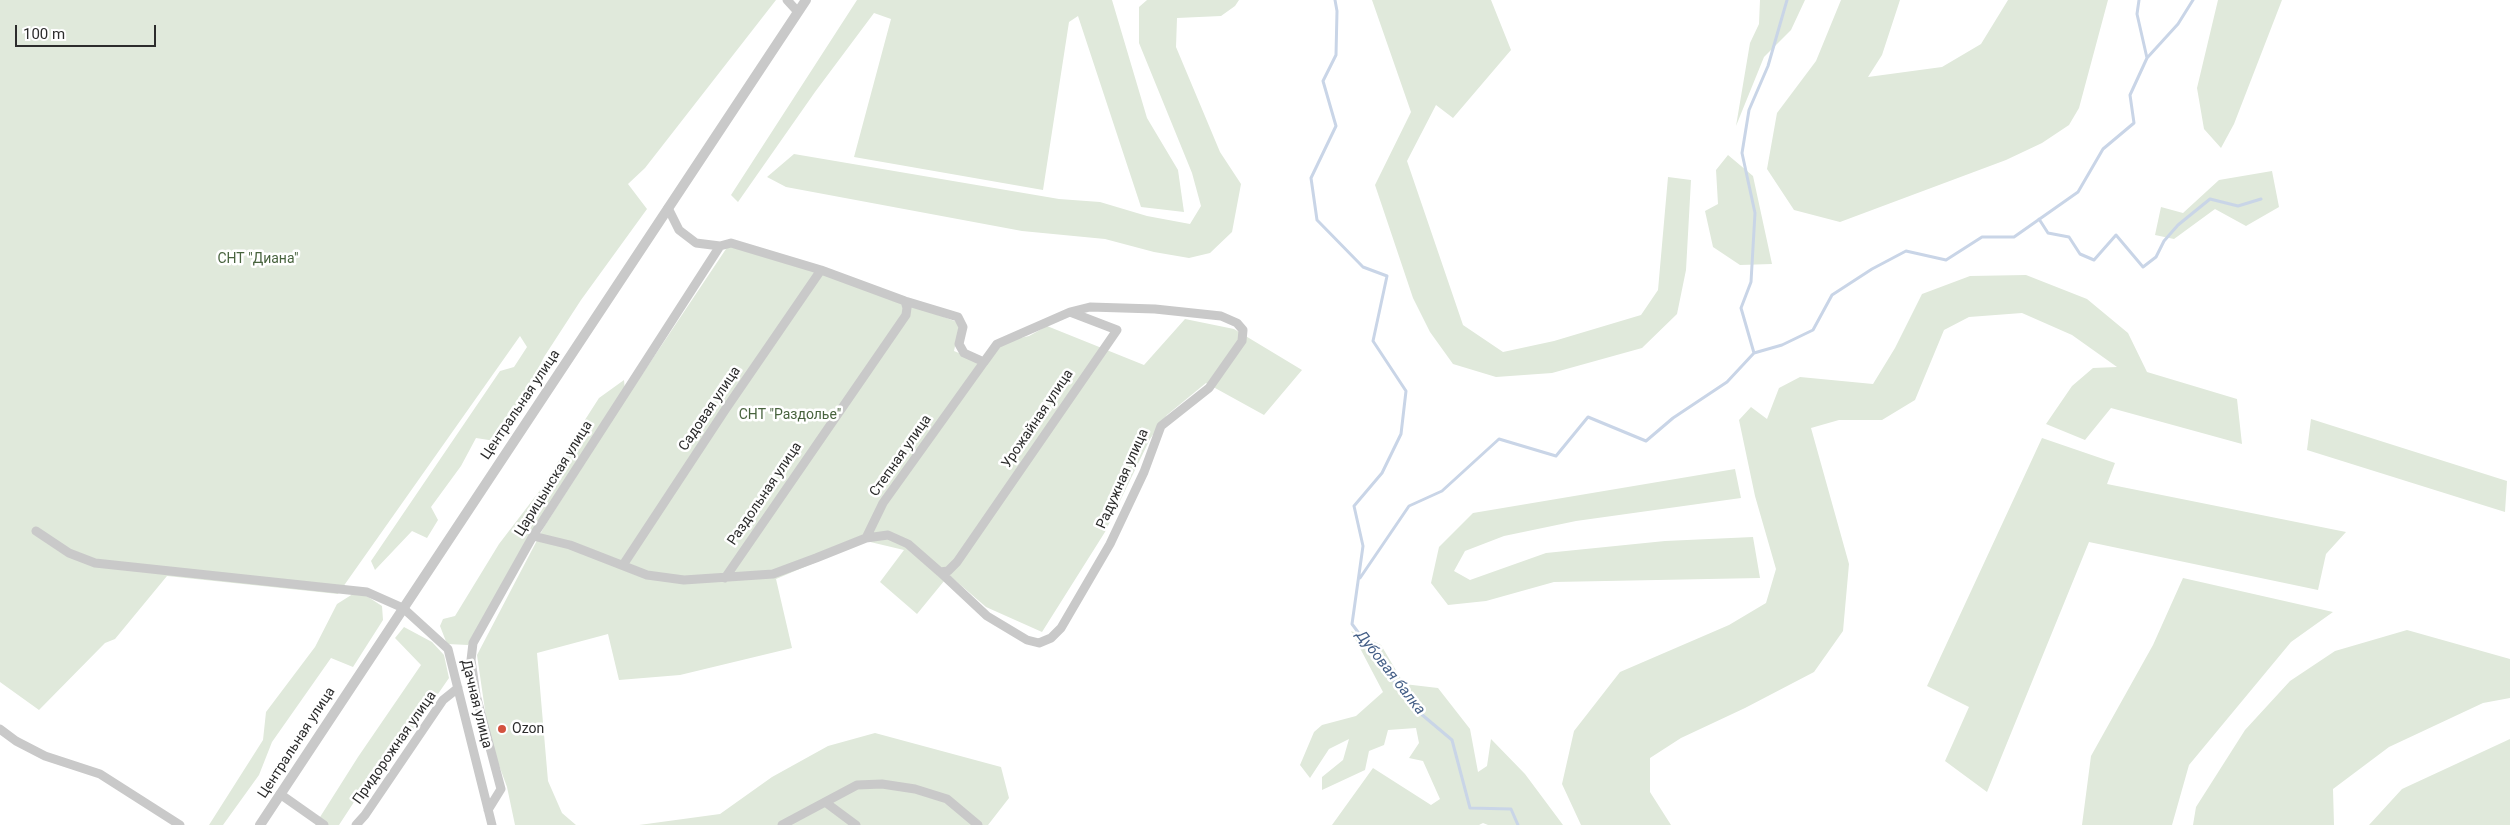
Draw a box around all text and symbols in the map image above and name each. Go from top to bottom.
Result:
scale bar [18,15,159,47]
text: 100 m [23,25,65,43]
park label: СНТ "Диана" [217,251,299,267]
street label: Центральная улица [478,347,564,463]
street label: Садовая улица [676,364,744,454]
street label: Урожайная улица [999,366,1077,472]
park label: СНТ "Раздолье" [739,407,841,423]
street label: Степная улица [867,412,935,500]
street label: Царицынская улица [512,418,596,540]
street label: Радужная улица [1093,427,1153,531]
street label: Раздольная улица [724,439,806,549]
water label: Дубовая балка [1351,627,1429,719]
street label: Дачная улица [457,658,495,750]
street label: Центральная улица [255,684,339,802]
street label: Придорожная улица [350,688,440,808]
place label: Ozon [512,721,544,737]
marker: Ozon [496,723,508,735]

